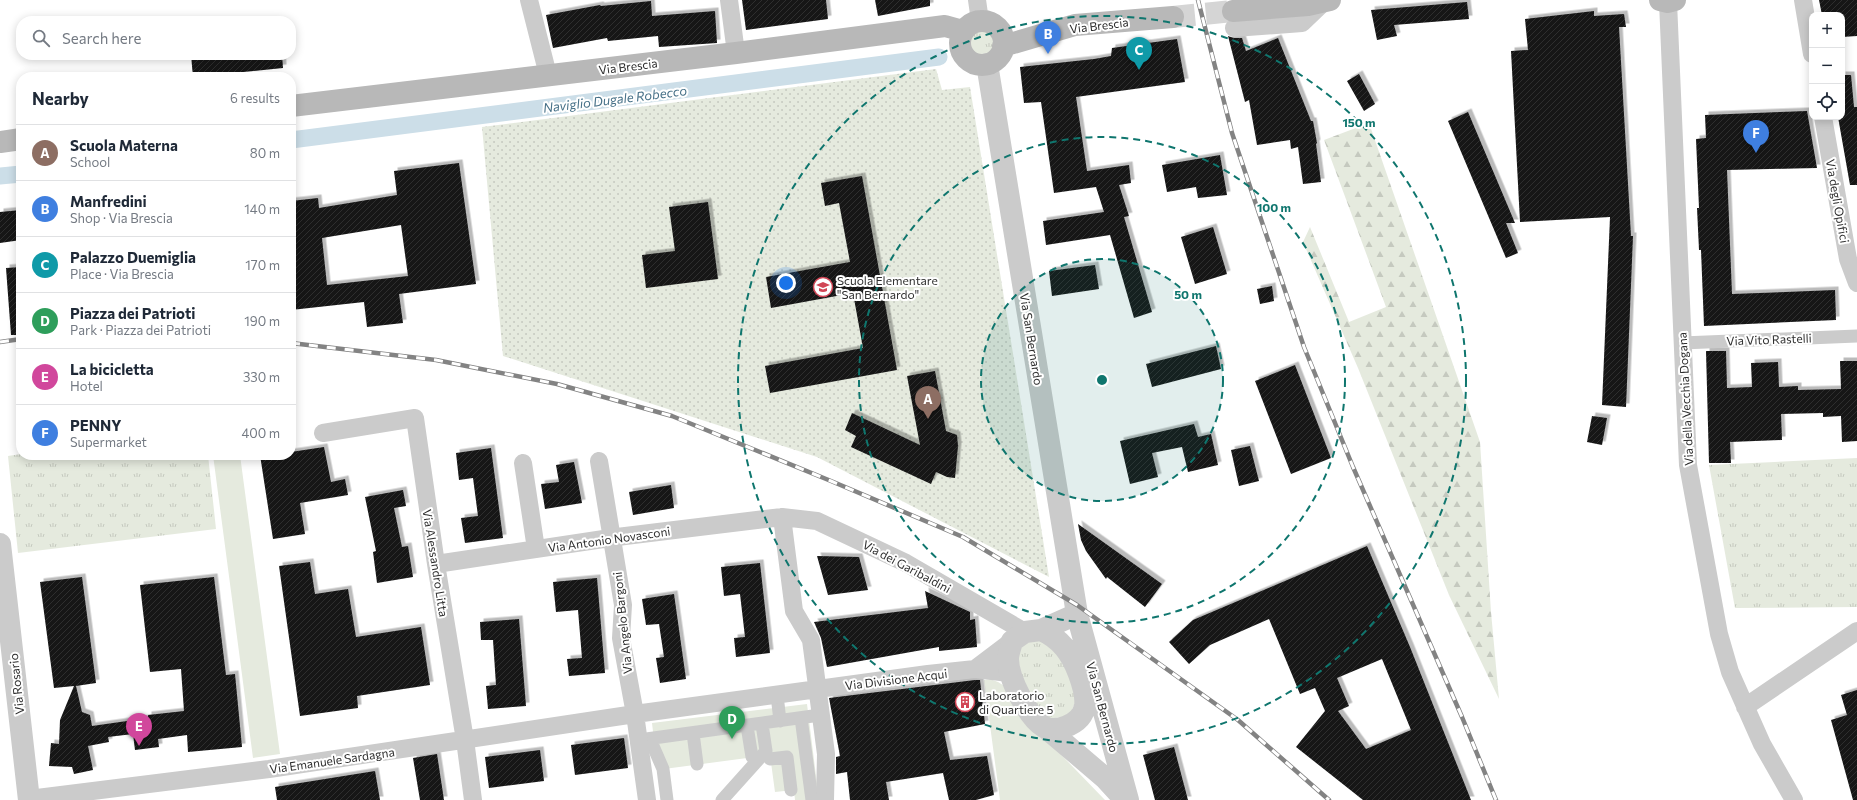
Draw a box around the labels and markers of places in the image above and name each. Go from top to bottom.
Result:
pin: B [1035,21,1061,54]
pin: C [1126,37,1152,70]
pin: F [1743,120,1769,153]
place label: Scuola Elementare "San Bernardo" [837,273,938,301]
school or university icon: Scuola Elementare "San Bernardo" [812,276,834,298]
centre of rings [1095,373,1109,387]
pin: A [915,386,941,419]
place label: Laboratorio di Quartiere 5 [979,688,1053,716]
building icon: Laboratorio di Quartiere 5 [954,691,976,713]
pin: D [719,706,745,739]
pin: E [126,713,152,746]

